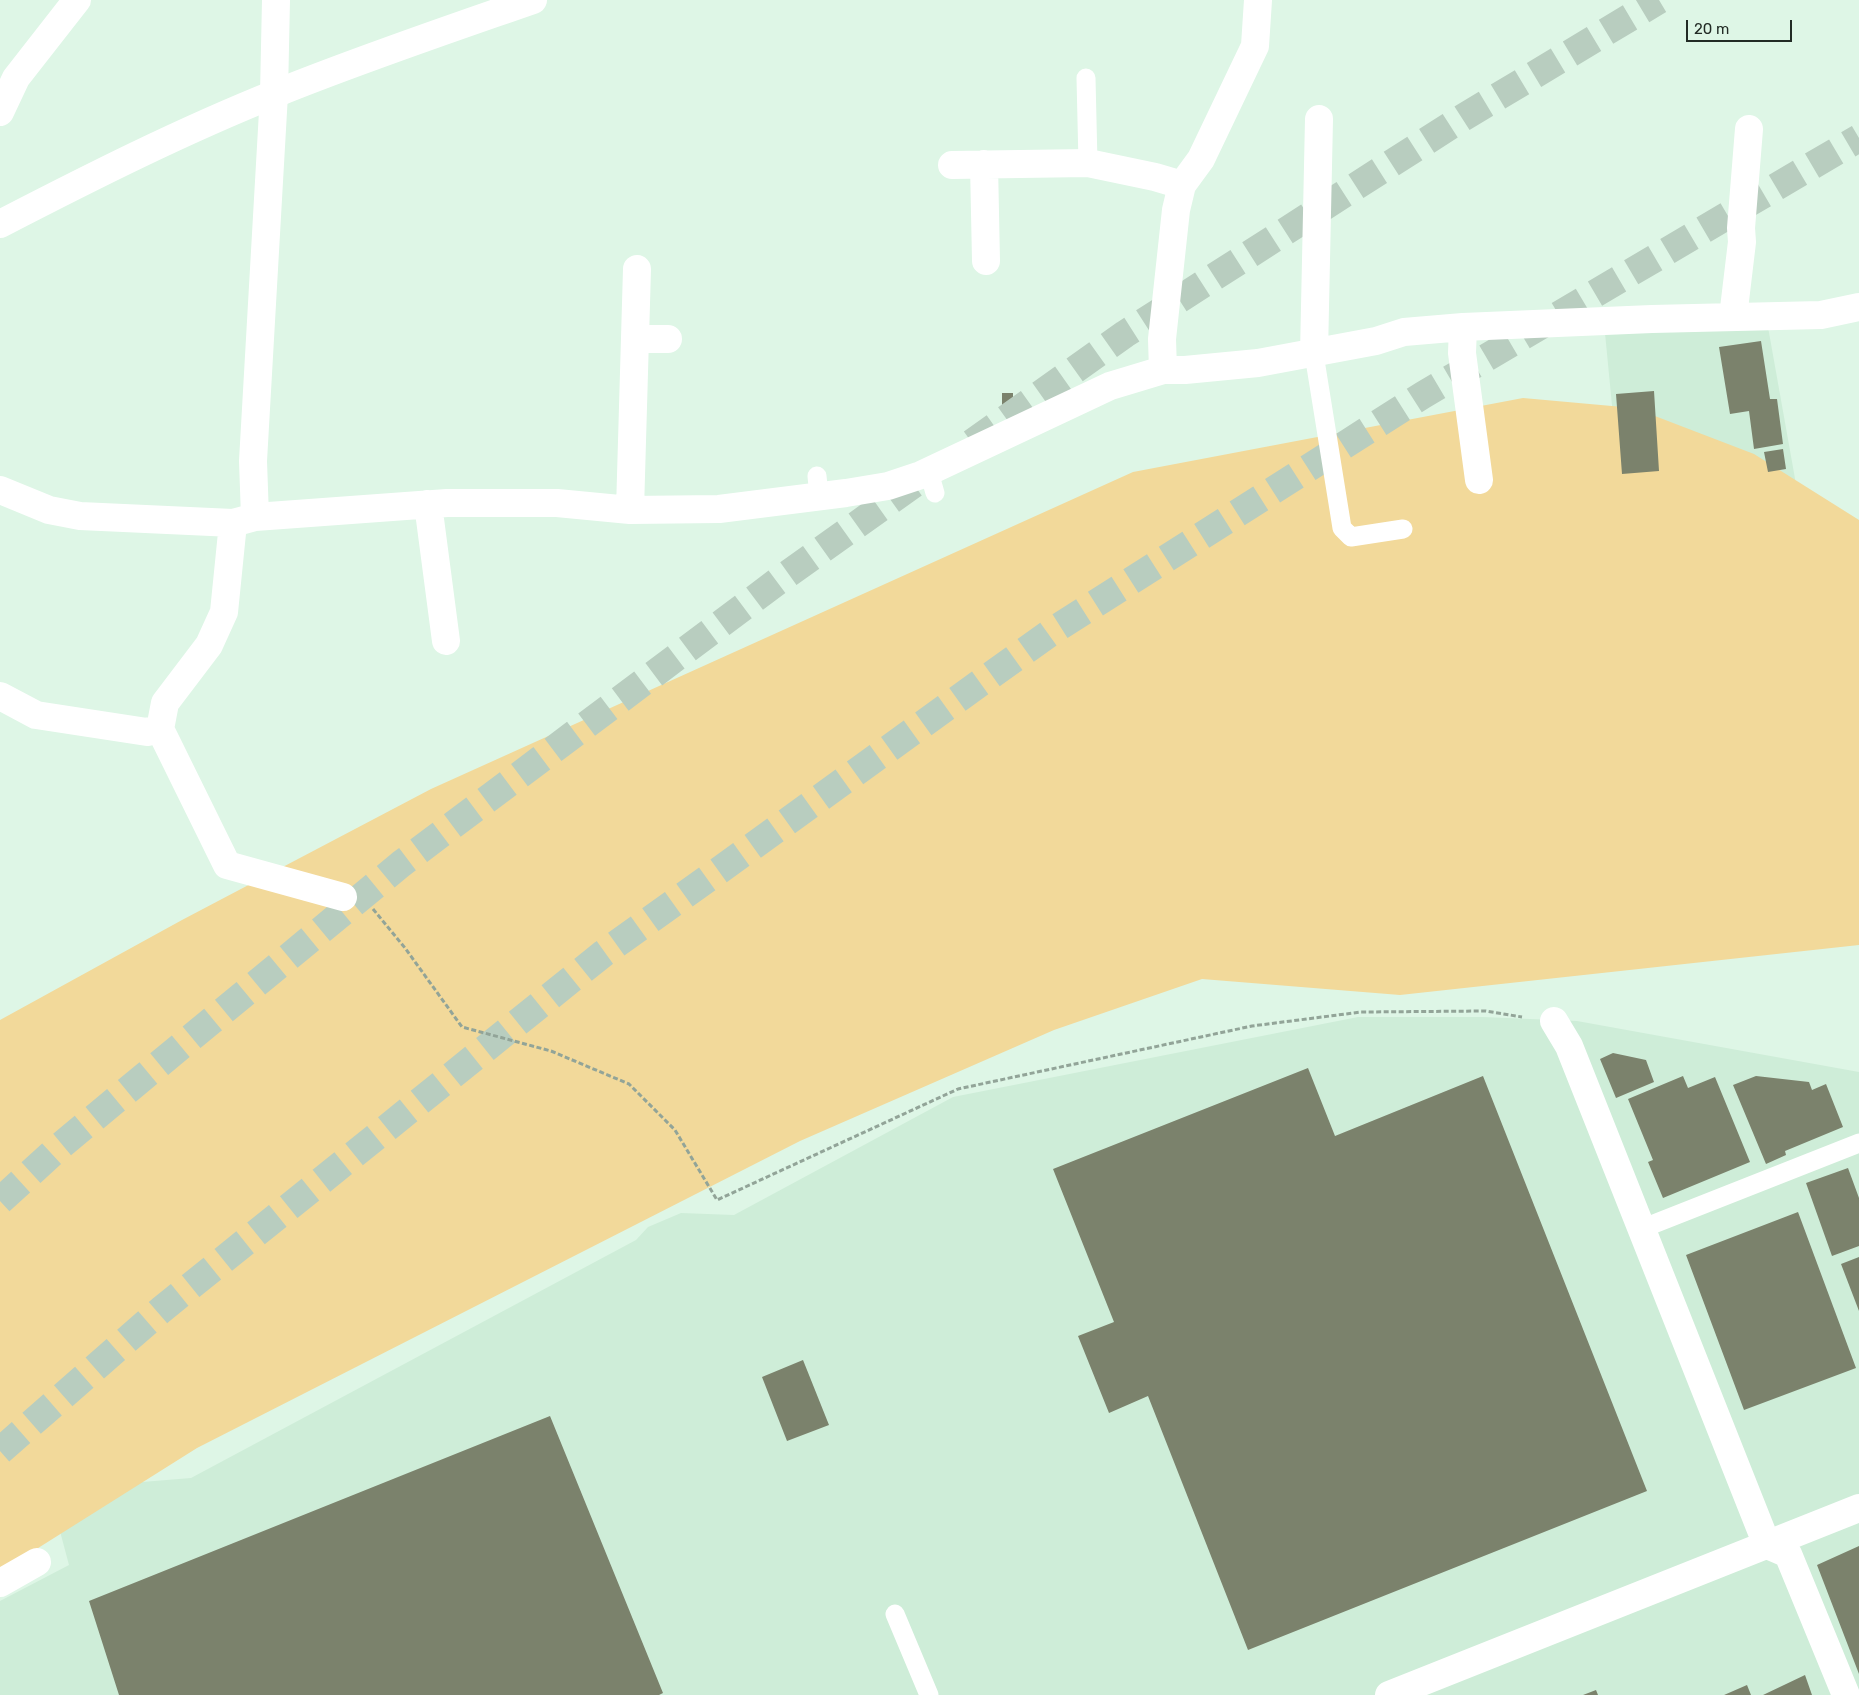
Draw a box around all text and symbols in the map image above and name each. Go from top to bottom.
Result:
scale bar [1689,10,1795,42]
text: 20 m [1694,20,1729,38]

